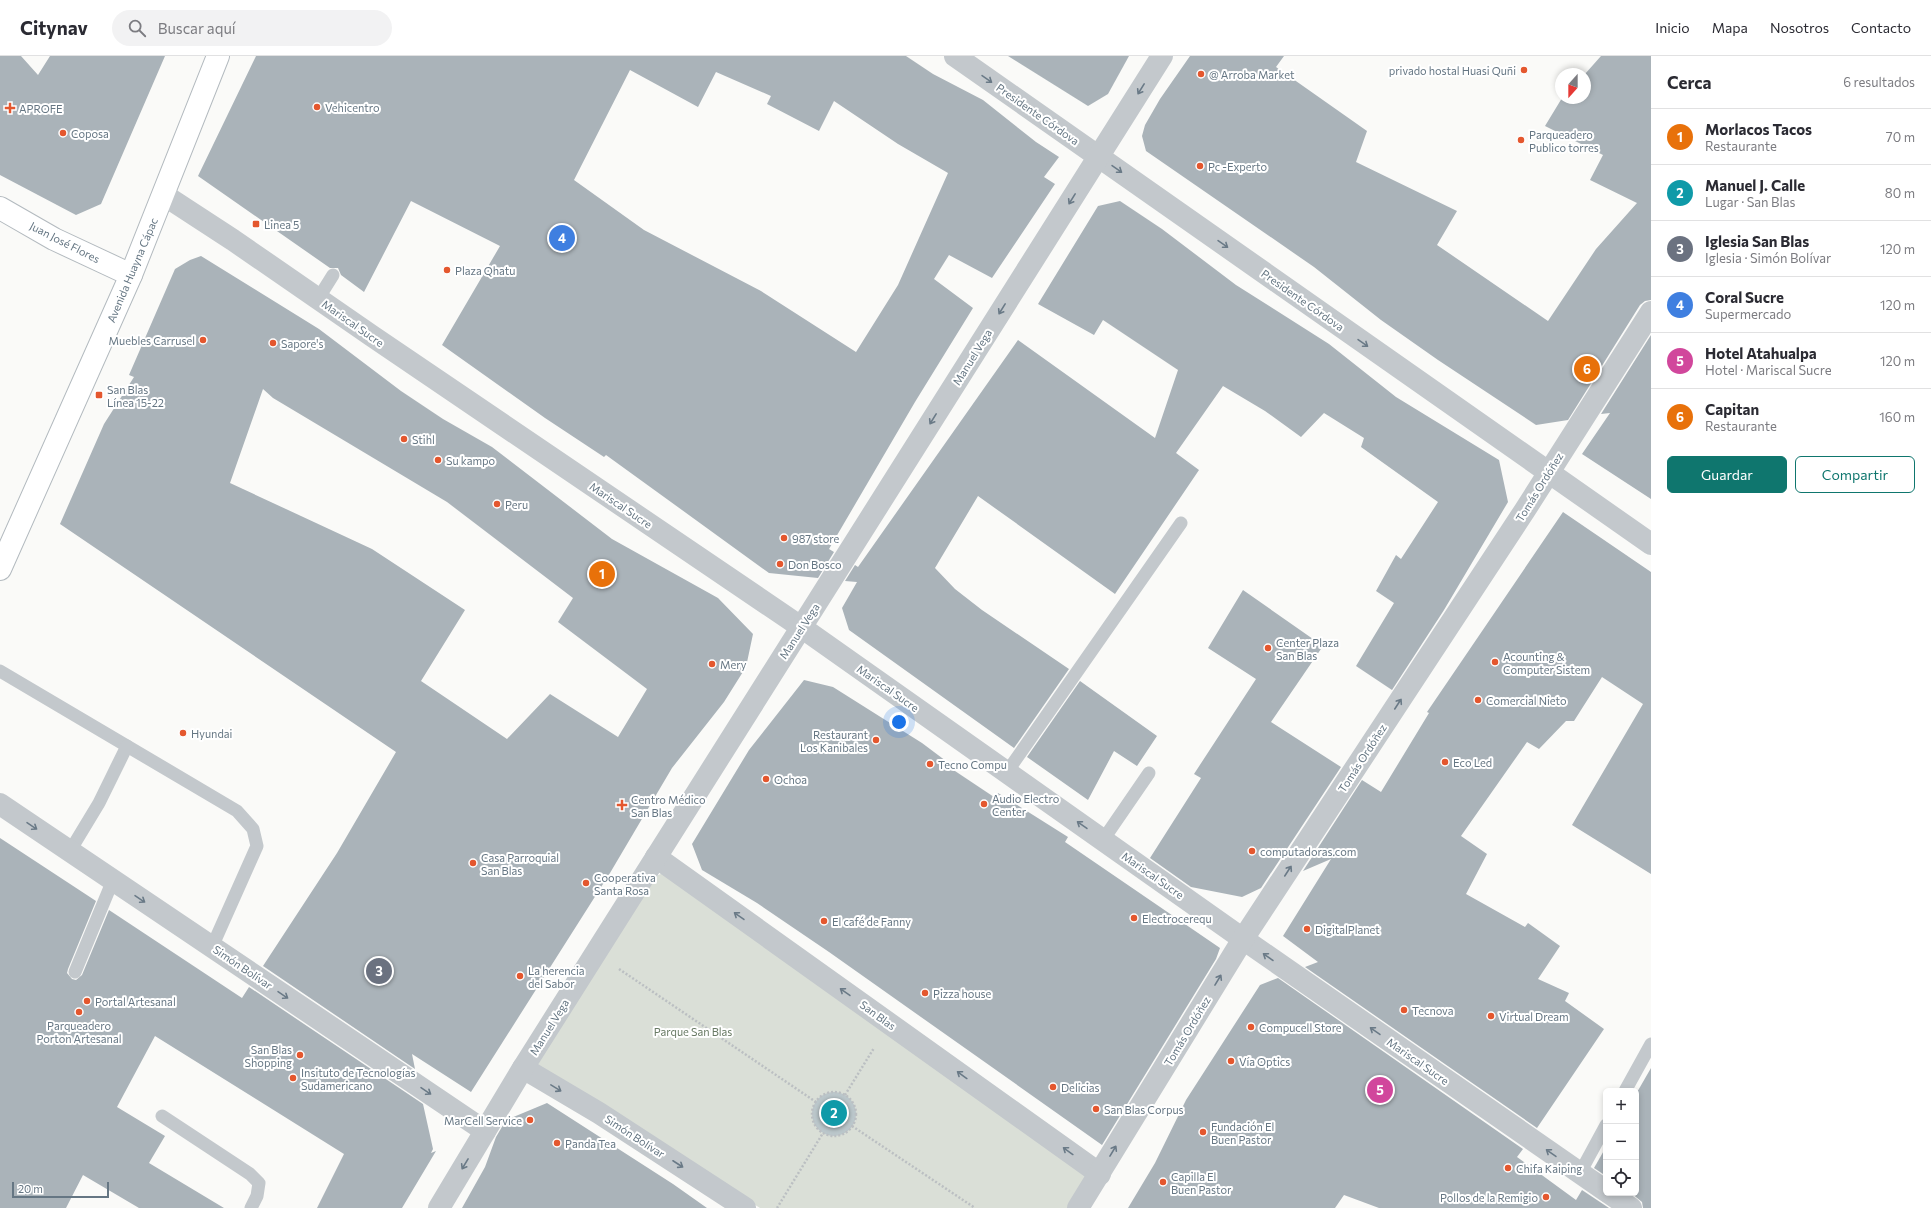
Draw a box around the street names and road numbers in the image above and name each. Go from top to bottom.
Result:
street label: Presidente Córdova [994,81,1082,147]
street label: Avenida Huayna Cápac [104,216,160,324]
street label: Juan José Flores [27,219,102,266]
street label: Presidente Córdova [1259,267,1347,333]
street label: Mariscal Sucre [320,297,387,349]
street label: Manuel Vega [950,327,994,387]
street label: Tomás Ordóñez [1513,450,1566,524]
street label: Mariscal Sucre [587,479,655,531]
street label: Manuel Vega [776,601,822,661]
street label: Mariscal Sucre [855,662,922,714]
street label: Tomás Ordóñez [1335,721,1389,795]
street label: Mariscal Sucre [1120,849,1187,901]
street label: Simón Bolívar [211,942,276,992]
street label: Tomás Ordóñez [1161,993,1213,1068]
street label: Manuel Vega [527,997,571,1057]
street label: San Blas [857,998,899,1032]
street label: Mariscal Sucre [1385,1035,1452,1087]
street label: Simón Bolívar [603,1112,668,1161]

